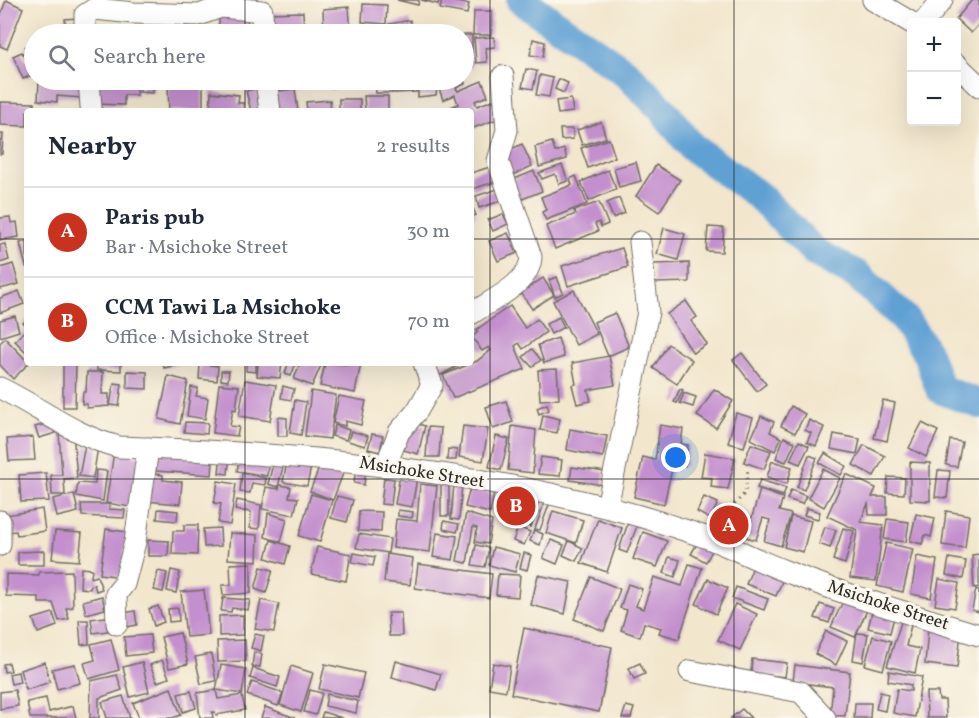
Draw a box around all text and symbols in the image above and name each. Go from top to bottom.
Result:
map controls [907,18,961,126]
button: + [907,18,961,72]
search box [24,24,474,90]
icon: search [45,41,78,74]
text: Search here [93,42,206,73]
button: − [907,72,961,126]
text: Nearby [48,129,137,165]
text: 2 results [376,133,450,161]
text: Paris pub [105,203,204,234]
text: A [60,218,75,246]
text: 30 m [406,218,450,246]
text: Bar · Msichoke Street [105,234,288,262]
text: CCM Tawi La Msichoke [105,293,341,324]
text: B [61,308,74,336]
text: 70 m [407,308,450,336]
text: Office · Msichoke Street [105,324,309,352]
your location [661,443,690,472]
street label: Msichoke Street [358,451,486,495]
pin: B [496,484,536,528]
pin: A [710,502,748,548]
street label: Msichoke Street [824,575,952,637]

